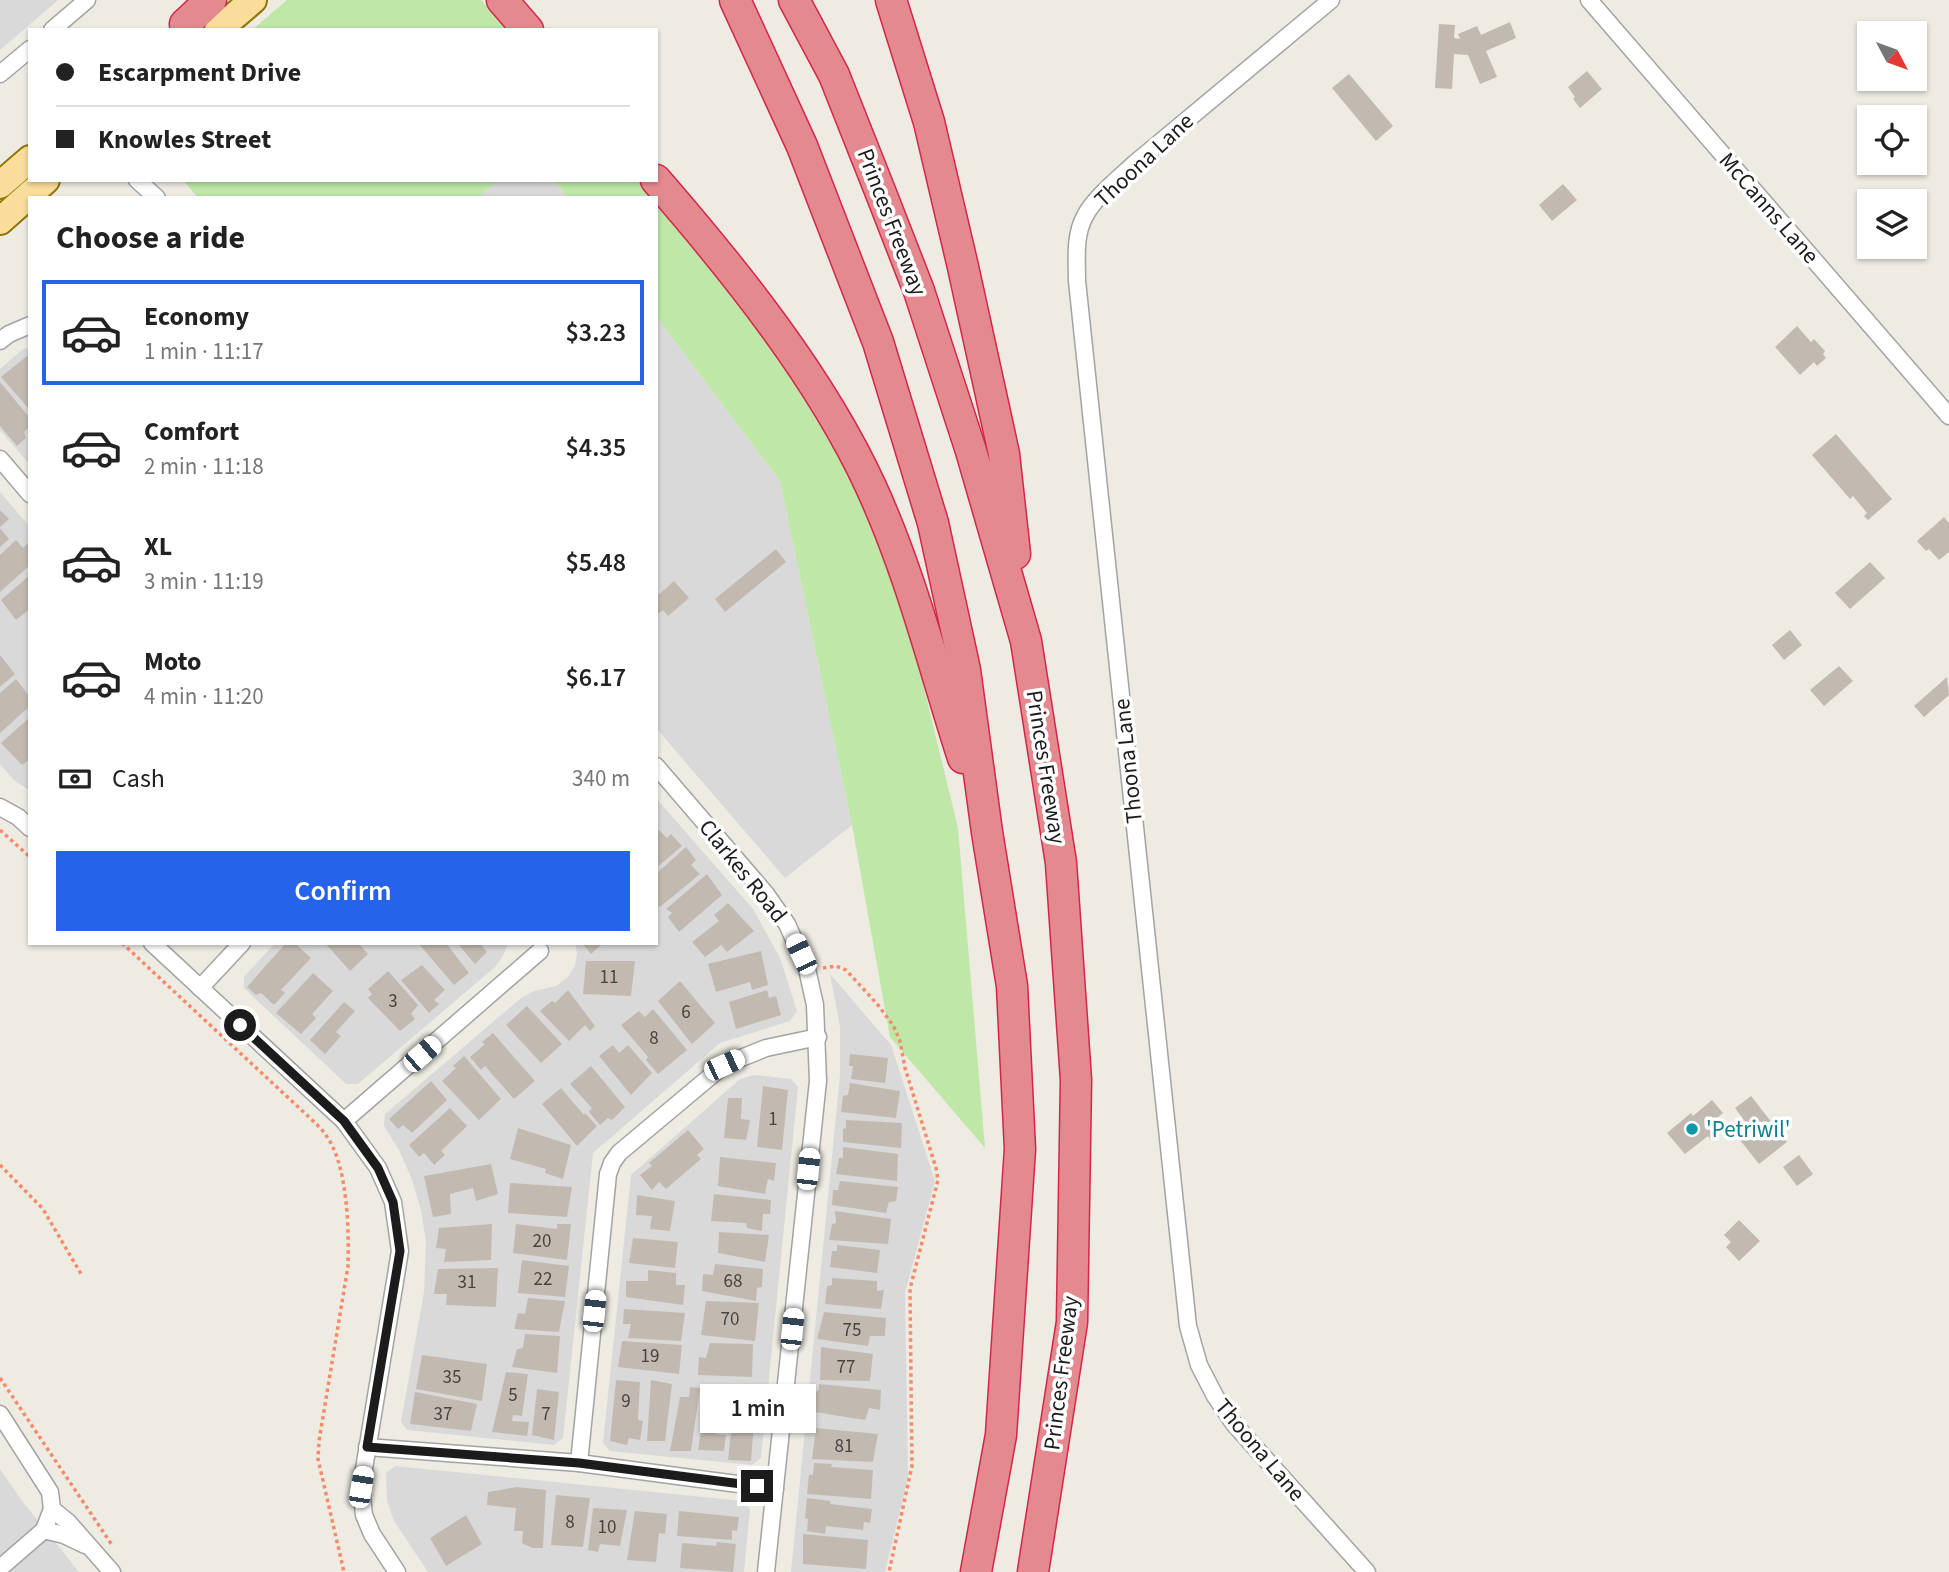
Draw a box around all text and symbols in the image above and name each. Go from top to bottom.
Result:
north arrow [1857,21,1927,91]
map controls [1857,21,1927,259]
text: Escarpment Drive [98,54,301,91]
street label: Thoona Lane [1087,105,1201,215]
button: locate [1857,105,1927,175]
text: Knowles Street [98,121,271,158]
street label: Princes Freeway [849,144,935,301]
street label: McCanns Lane [1711,145,1827,271]
button: layers [1857,189,1927,259]
text: Choose a ride [56,215,245,261]
text: Economy [144,298,249,335]
icon: car [60,301,123,364]
text: $3.23 [565,314,626,351]
text: 1 min · 11:17 [144,335,264,368]
text: Comfort [144,413,239,450]
icon: car [60,416,123,479]
text: $4.35 [565,429,626,466]
text: 2 min · 11:18 [144,450,264,483]
text: XL [144,528,172,565]
icon: car [60,531,123,594]
text: $5.48 [565,544,626,581]
text: 3 min · 11:19 [144,565,264,598]
text: Moto [144,643,201,680]
icon: car [60,646,123,709]
text: $6.17 [565,659,626,696]
text: 4 min · 11:20 [144,680,264,713]
street label: Princes Freeway [1018,688,1074,846]
street label: Thoona Lane [1105,697,1151,825]
icon: cash [56,760,94,798]
text: Cash [112,760,165,797]
text: 340 m [572,762,630,795]
street label: Clarkes Road [691,812,795,930]
button: Confirm [56,851,630,931]
car [783,931,820,977]
house number: 11 [600,964,618,991]
house number: 3 [388,988,398,1015]
house number: 6 [681,999,691,1026]
route start [224,1009,256,1041]
house number: 8 [649,1025,659,1052]
car [400,1032,445,1076]
car [701,1047,748,1083]
house number: 1 [768,1106,778,1133]
place label: 'Petriwil' [1706,1113,1791,1146]
marker: 'Petriwil' [1684,1121,1700,1137]
car [796,1147,821,1191]
house number: 20 [533,1228,551,1255]
house number: 22 [534,1266,552,1293]
house number: 68 [724,1268,742,1295]
house number: 31 [458,1269,476,1296]
car [582,1289,607,1333]
street label: Princes Freeway [1035,1294,1087,1452]
house number: 70 [721,1306,739,1333]
car [780,1307,805,1351]
house number: 75 [843,1317,861,1344]
house number: 19 [641,1343,659,1370]
house number: 77 [837,1354,855,1381]
house number: 35 [443,1364,461,1391]
house number: 5 [508,1382,518,1409]
callout: 1 min [699,1384,815,1434]
house number: 9 [621,1388,631,1415]
street label: Thoona Lane [1207,1391,1313,1509]
text: 1 min [731,1392,785,1425]
house number: 37 [434,1401,452,1428]
house number: 7 [541,1401,551,1428]
house number: 81 [835,1433,853,1460]
car [348,1465,375,1509]
route end [741,1470,773,1502]
house number: 8 [565,1509,575,1536]
house number: 10 [598,1514,616,1541]

